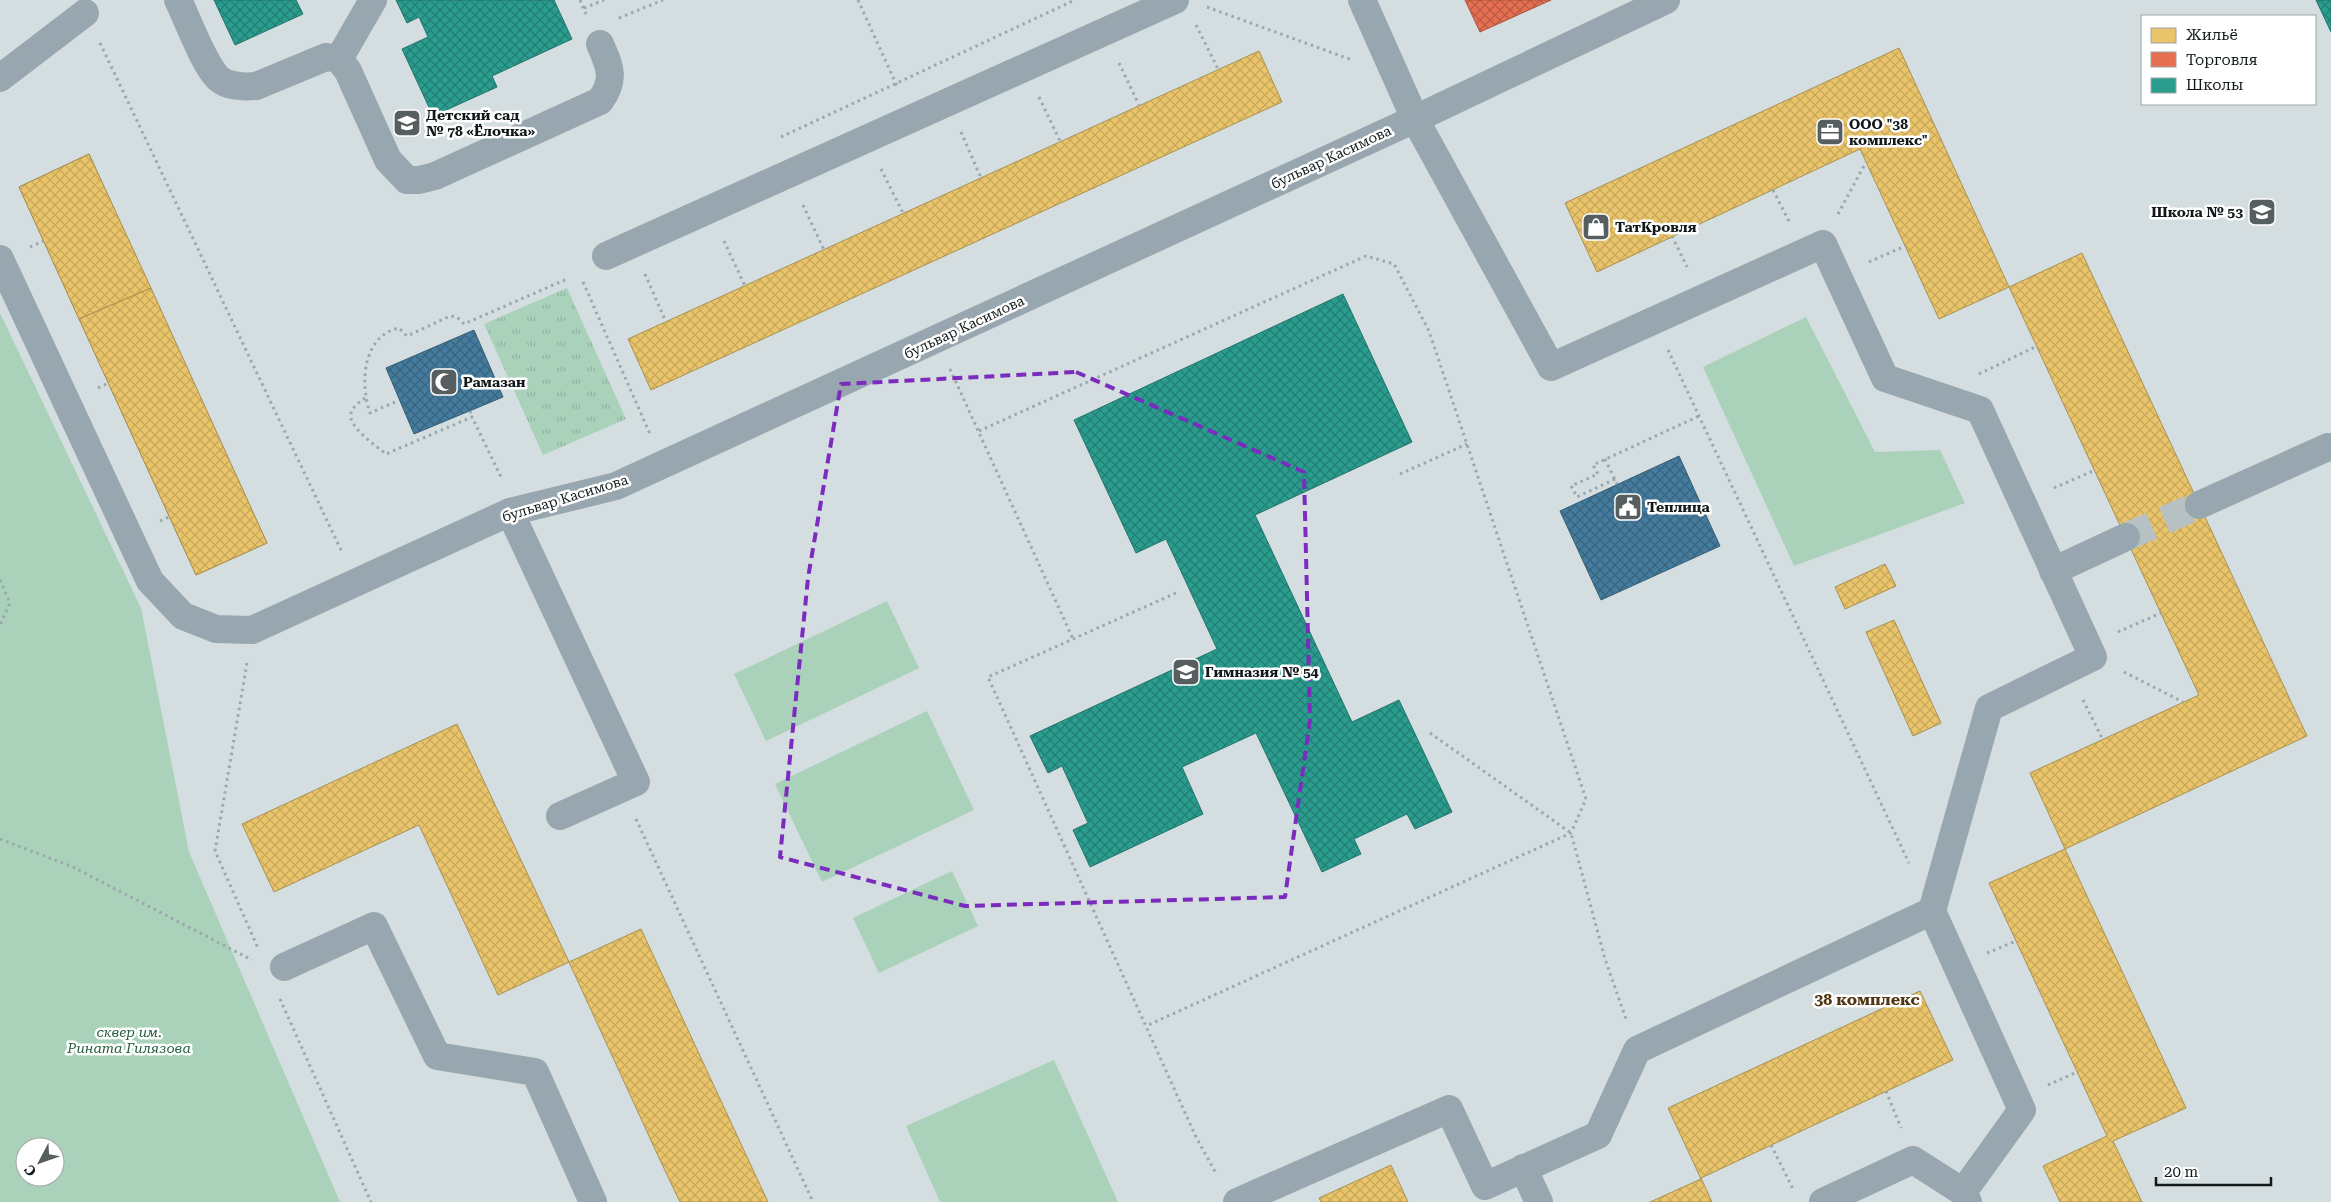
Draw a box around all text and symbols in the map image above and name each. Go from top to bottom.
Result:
legend [2141,15,2316,105]
text: Жильё [2186,26,2238,44]
text: Торговля [2186,51,2257,69]
text: Школы [2186,76,2243,94]
place label: Детский сад № 78 «Ёлочка» [426,107,536,139]
school or university icon: Детский сад № 78 «Ёлочка» [392,108,422,138]
place label: ООО "38 комплекс" [1849,116,1928,148]
office icon: ООО "38 комплекс" [1815,117,1845,147]
street label: бульвар Касимова [1268,122,1394,192]
school or university icon: Школа № 53 [2247,197,2277,227]
place label: Школа № 53 [2151,204,2243,220]
shop icon: ТатКровля [1581,212,1611,242]
place label: ТатКровля [1615,219,1697,235]
street label: бульвар Касимова [901,292,1027,362]
mosque icon: Рамазан [429,367,459,397]
place label: Рамазан [463,374,526,390]
street label: бульвар Касимова [500,471,630,525]
public building icon: Теплица [1613,492,1643,522]
place label: Теплица [1647,499,1711,515]
school or university icon: Гимназия № 54 [1171,657,1201,687]
place label: Гимназия № 54 [1205,664,1319,680]
district label: 38 комплекс [1814,990,1920,1009]
park label: сквер им. Рината Гилязова [66,1024,191,1056]
north arrow [15,1137,65,1187]
scale bar [2156,1154,2271,1186]
text: С [21,1161,39,1179]
text: 20 m [2164,1163,2199,1181]

